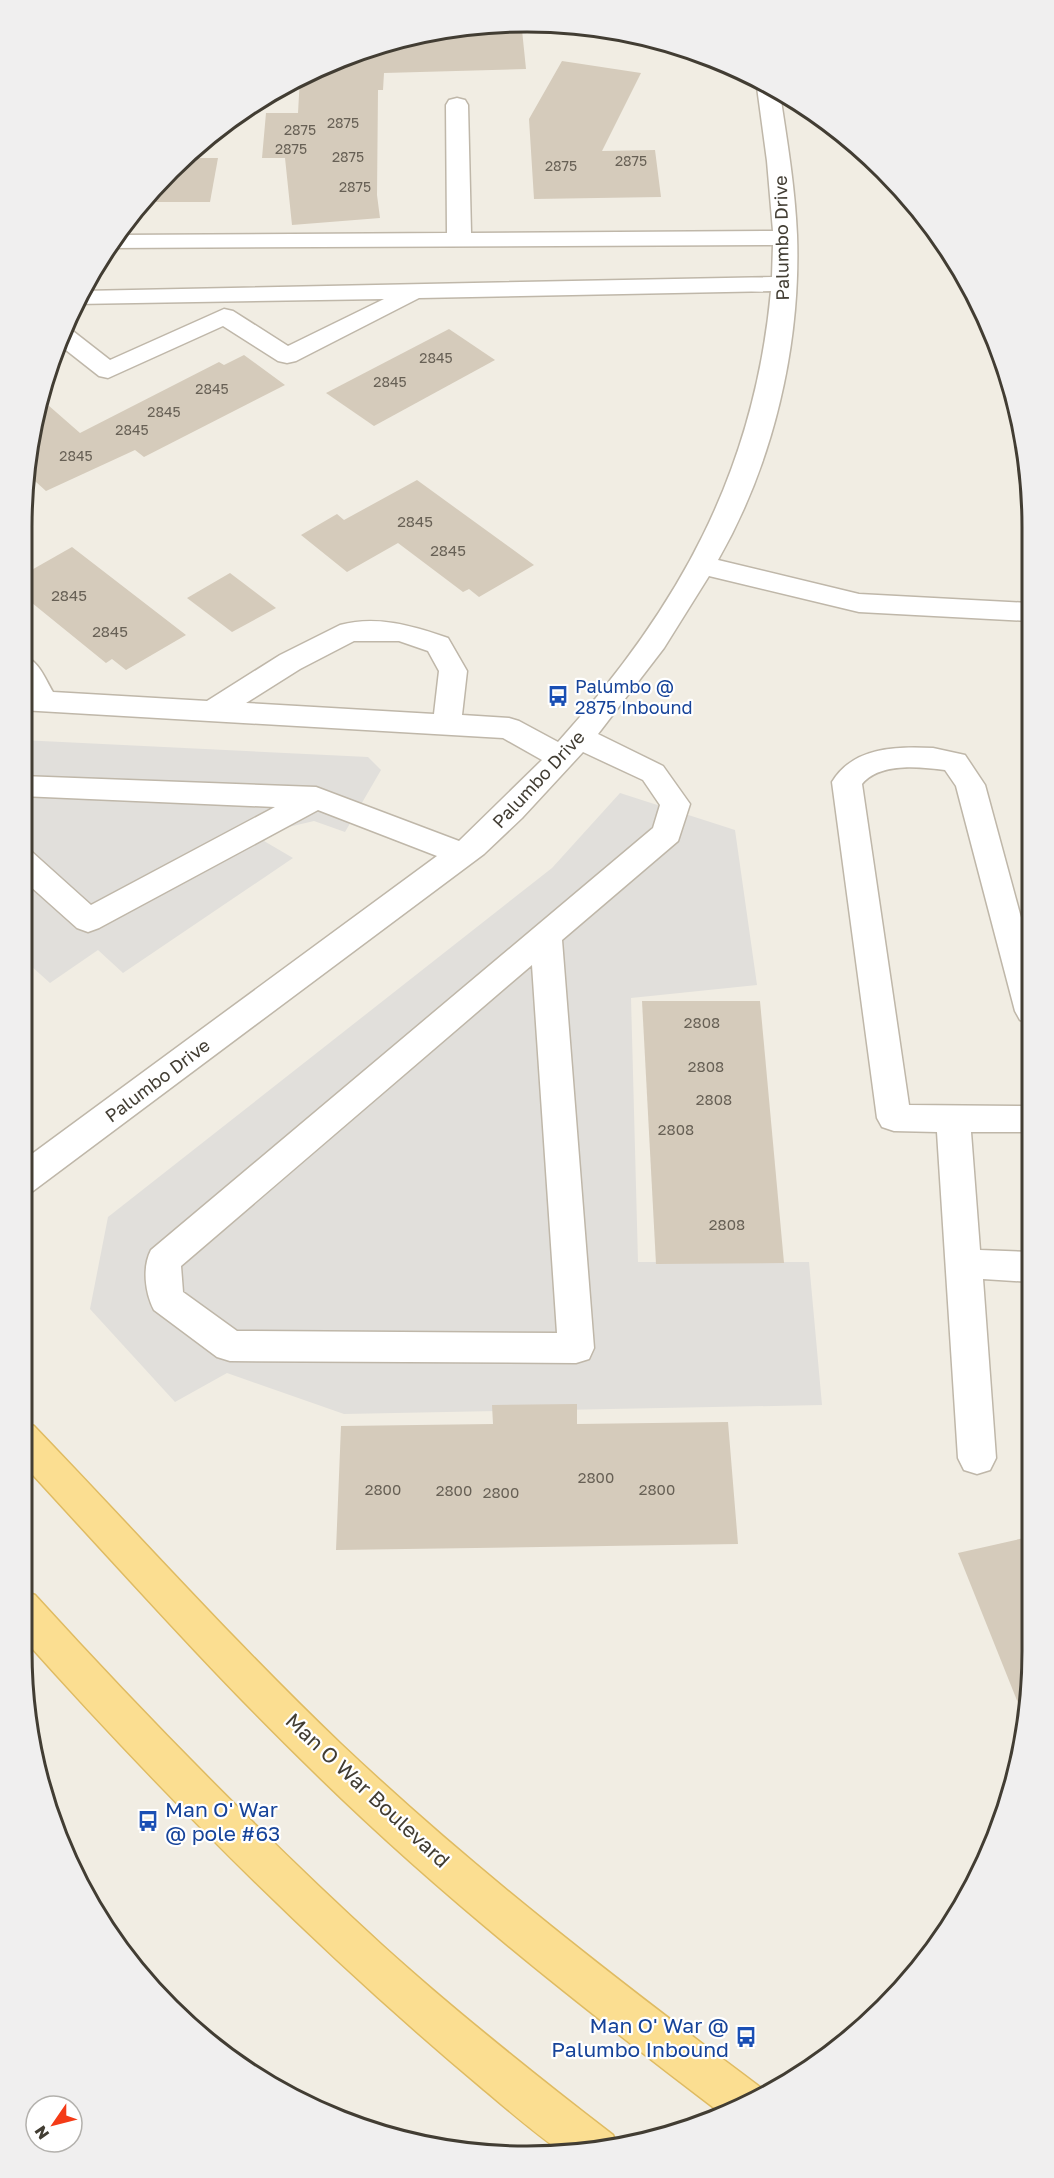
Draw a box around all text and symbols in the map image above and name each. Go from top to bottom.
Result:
house number: 2875 [327,114,359,131]
house number: 2875 [284,121,316,138]
house number: 2875 [275,140,307,157]
house number: 2875 [332,148,364,165]
house number: 2875 [615,152,647,169]
house number: 2875 [545,157,577,174]
street label: Palumbo Drive [769,175,793,301]
house number: 2875 [339,178,371,195]
house number: 2845 [419,349,453,366]
house number: 2845 [373,373,407,390]
house number: 2845 [195,380,229,397]
house number: 2845 [147,403,181,420]
house number: 2845 [115,421,149,438]
house number: 2845 [59,447,93,464]
house number: 2845 [397,512,433,530]
house number: 2845 [430,541,466,559]
house number: 2845 [51,586,87,604]
house number: 2845 [92,622,128,640]
place label: Palumbo @ 2875 Inbound [575,675,693,718]
bus stop icon: Palumbo @ 2875 Inbound [546,684,570,708]
street label: Palumbo Drive [487,726,589,832]
house number: 2808 [684,1013,720,1031]
street label: Palumbo Drive [100,1033,214,1127]
house number: 2808 [688,1057,724,1075]
house number: 2808 [696,1090,732,1108]
house number: 2808 [658,1120,694,1138]
house number: 2808 [709,1215,745,1233]
house number: 2800 [578,1468,614,1486]
house number: 2800 [365,1480,401,1498]
house number: 2800 [639,1480,675,1498]
house number: 2800 [436,1481,472,1499]
house number: 2800 [483,1483,519,1501]
street label: Man O War Boulevard [280,1707,456,1873]
place label: Man O' War @ pole #63 [165,1796,280,1846]
bus stop icon: Man O' War @ pole #63 [136,1809,160,1833]
place label: Man O' War @ Palumbo Inbound [551,2012,729,2062]
bus stop icon: Man O' War @ Palumbo Inbound [734,2025,758,2049]
north arrow [24,2094,84,2154]
text: N [30,2122,53,2143]

